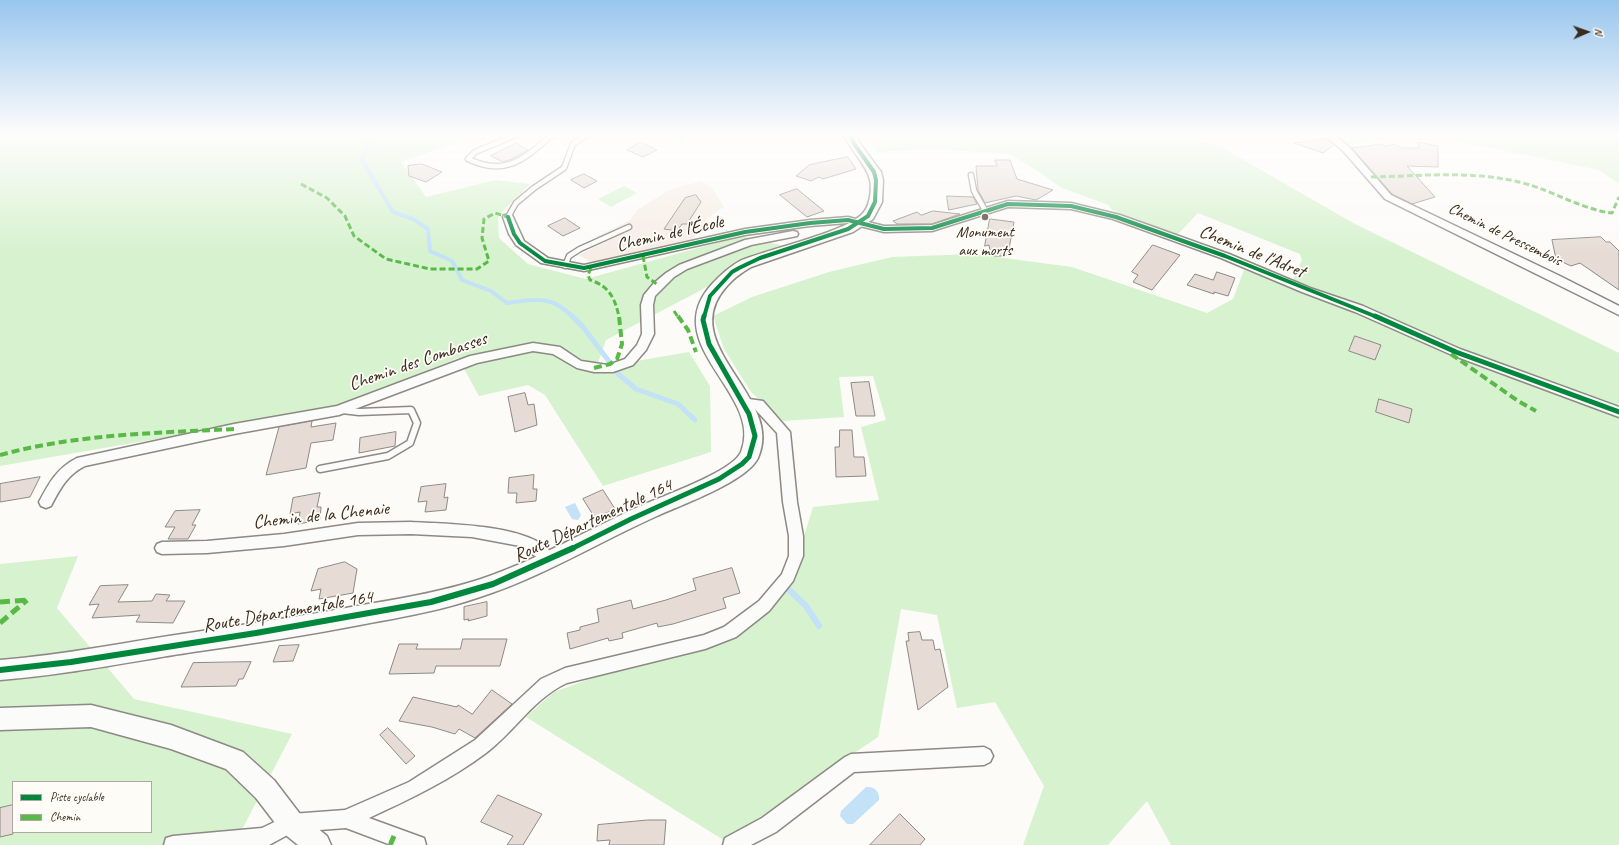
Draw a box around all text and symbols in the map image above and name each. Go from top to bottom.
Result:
north arrow [1567,12,1607,52]
text: N [1592,28,1606,35]
street label: Chemin de Pressembois [1445,199,1565,271]
street label: Chemin de l'École [614,211,726,257]
marker: Monument aux morts [980,212,990,222]
street label: Chemin de l'Adret [1196,220,1308,284]
place label: Monument aux morts [956,223,1014,261]
street label: Chemin des Combasses [346,328,490,396]
street label: Route Départementale 164 [510,474,676,568]
street label: Chemin de la Chenaie [252,498,390,534]
street label: Route Départementale 164 [201,586,375,638]
legend [12,781,152,833]
text: Piste cyclable [50,789,104,805]
text: Chemin [50,809,80,825]

